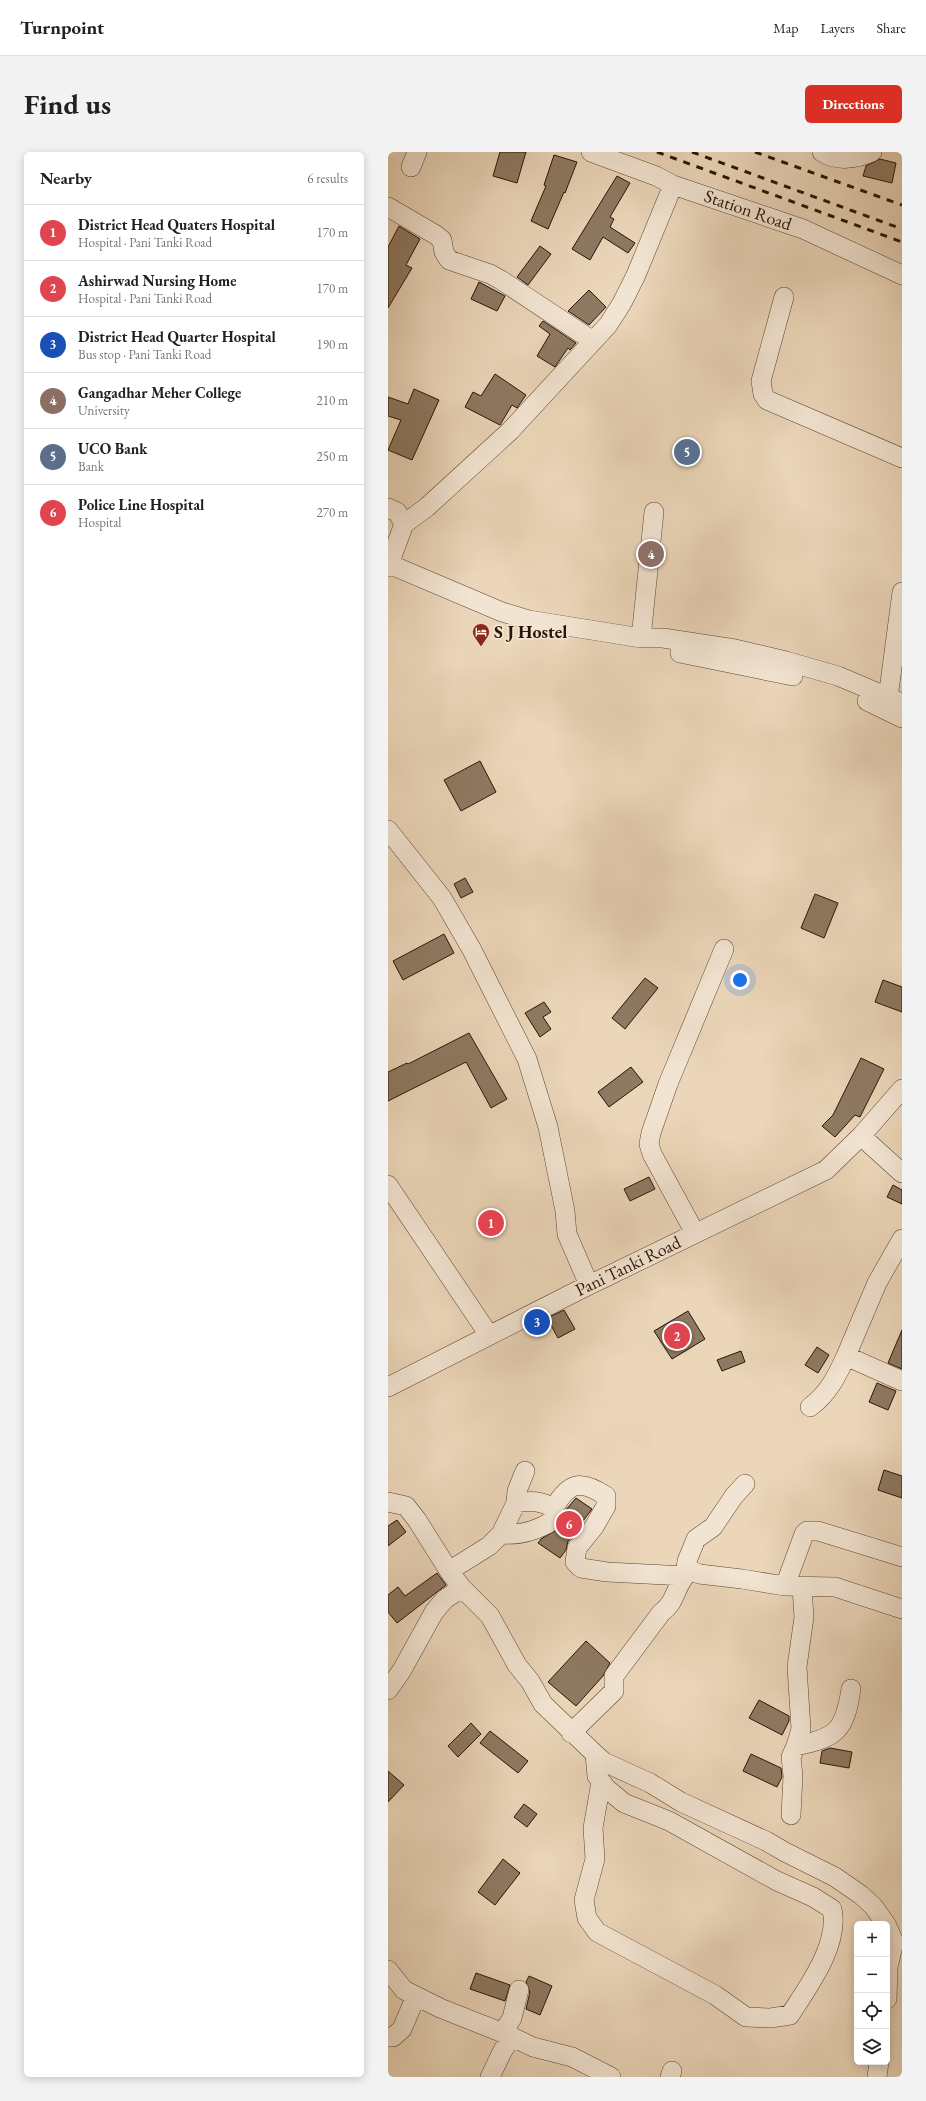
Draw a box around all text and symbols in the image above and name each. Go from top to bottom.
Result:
text: Turnpoint [20,15,104,40]
text: Map [773,19,798,37]
text: Layers [820,19,855,37]
text: Share [877,19,906,37]
button: Directions [805,85,902,123]
text: Find us [24,86,111,122]
text: Nearby [40,167,92,189]
text: 6 results [307,170,348,187]
street label: Station Road [701,184,796,235]
text: District Head Quaters Hospital [78,215,275,234]
text: 1 [50,224,56,241]
text: 170 m [317,224,348,241]
text: Hospital · Pani Tanki Road [78,234,212,251]
text: Ashirwad Nursing Home [78,271,236,290]
text: 2 [50,280,56,297]
text: 170 m [317,280,348,297]
text: Hospital · Pani Tanki Road [78,290,212,307]
text: District Head Quarter Hospital [78,327,276,346]
text: 3 [50,336,56,353]
text: 190 m [317,336,348,353]
text: Bus stop · Pani Tanki Road [78,346,211,363]
text: Gangadhar Meher College [78,383,241,402]
text: 4 [50,392,56,409]
text: 210 m [317,392,348,409]
text: University [78,402,130,419]
pin: 5 [674,437,700,467]
text: UCO Bank [78,439,147,458]
text: 5 [50,448,56,465]
text: 250 m [317,448,348,465]
text: Bank [78,458,104,475]
text: Police Line Hospital [78,495,204,514]
text: 6 [50,504,56,521]
text: 270 m [317,504,348,521]
text: Hospital [78,514,122,531]
pin: 4 [638,539,664,569]
place label: S J Hostel [494,620,567,643]
hotel icon: S J Hostel [471,622,491,647]
your location [730,970,750,990]
pin: 1 [478,1208,504,1238]
street label: Pani Tanki Road [571,1230,685,1301]
pin: 3 [524,1307,550,1337]
pin: 2 [664,1321,690,1351]
pin: 6 [556,1509,582,1539]
map controls [854,1921,890,2065]
button: + [854,1921,890,1957]
button: − [854,1957,890,1993]
button: locate [854,1993,890,2029]
button: layers [854,2029,890,2065]

